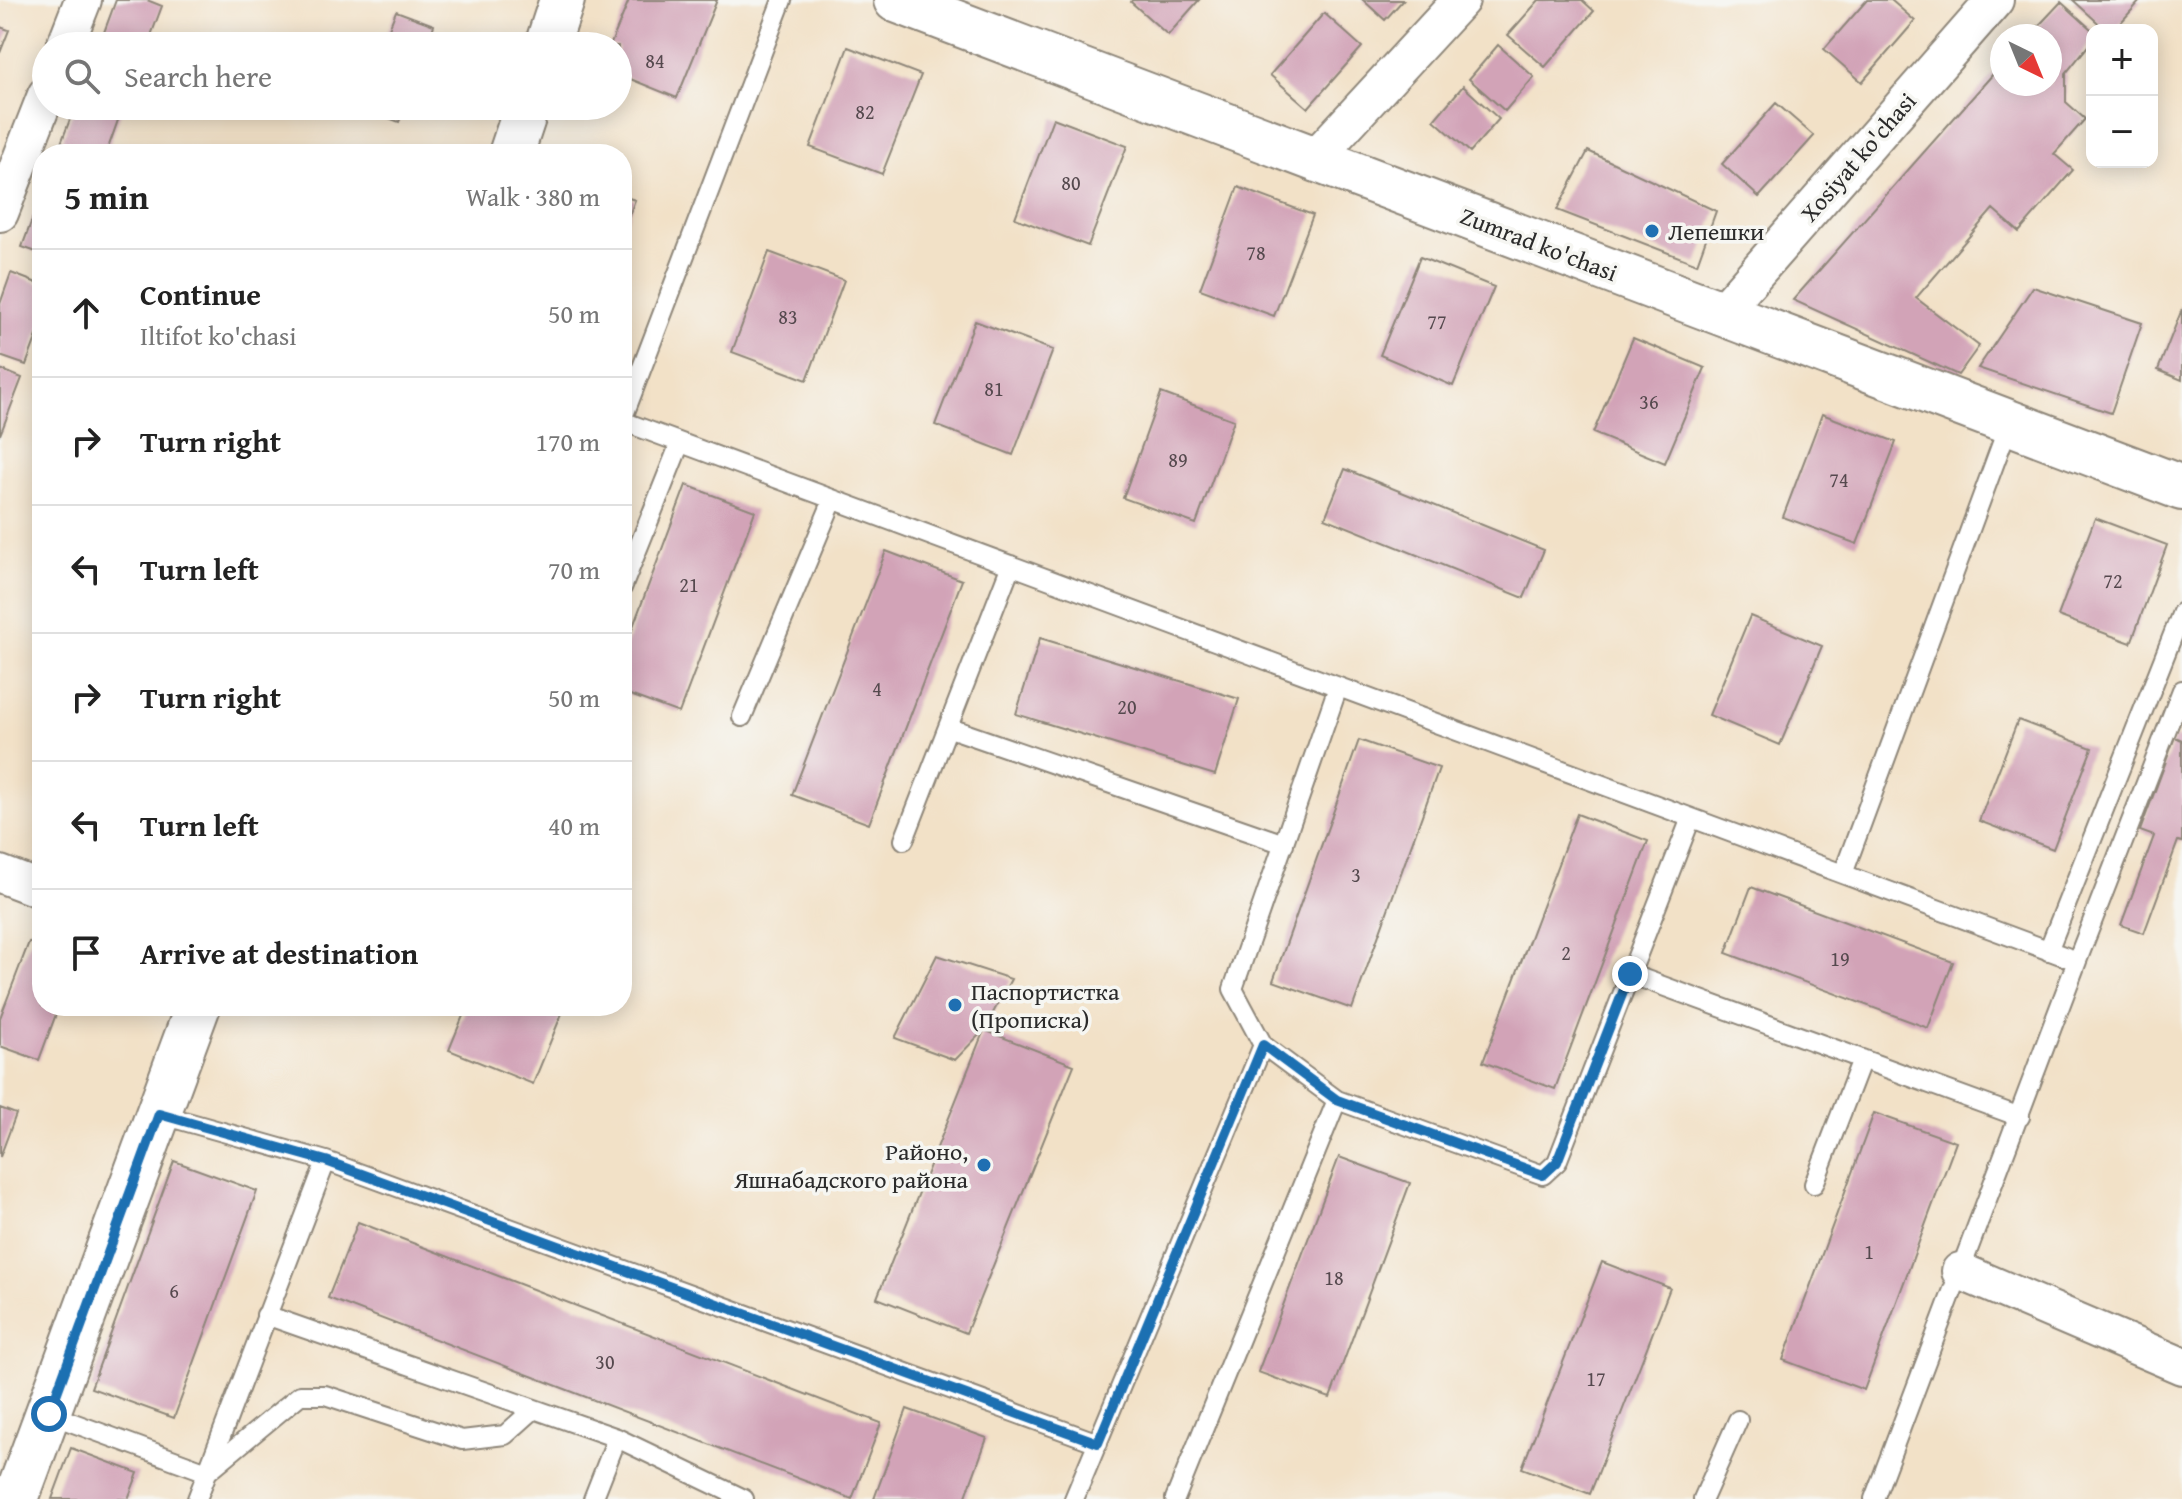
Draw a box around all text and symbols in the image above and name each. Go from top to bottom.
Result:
north arrow [1990,24,2062,96]
map controls [2086,24,2158,168]
button: + [2086,24,2158,96]
search box [32,32,632,120]
house number: 84 [645,46,665,75]
icon: search [60,54,104,98]
text: Search here [124,54,272,98]
street label: Xosiyat ko'chasi [1792,84,1924,229]
button: − [2086,96,2158,168]
house number: 82 [855,97,875,126]
house number: 80 [1061,168,1081,197]
text: 5 min [64,172,149,221]
text: Walk · 380 m [466,177,600,216]
street label: Zumrad ko'chasi [1455,198,1623,290]
place label: Лепешки [1668,214,1764,249]
marker: Лепешки [1643,222,1661,240]
house number: 78 [1246,238,1266,267]
text: Continue [140,272,261,316]
icon: ahead [64,291,108,335]
text: 50 m [548,294,600,333]
house number: 83 [778,302,798,331]
house number: 77 [1427,307,1447,336]
text: Iltifot ko'chasi [140,316,297,355]
house number: 81 [984,374,1004,403]
house number: 36 [1639,387,1659,416]
icon: right [64,419,108,463]
text: Turn right [140,419,281,463]
text: 170 m [535,422,600,461]
house number: 89 [1168,445,1188,474]
house number: 74 [1829,465,1849,494]
icon: left [64,547,108,591]
text: Turn left [140,547,259,591]
text: 70 m [548,550,600,589]
house number: 72 [2103,566,2123,595]
house number: 21 [679,570,699,599]
house number: 4 [872,674,882,703]
icon: right [64,675,108,719]
text: Turn right [140,675,281,719]
text: 50 m [548,678,600,717]
house number: 20 [1117,692,1137,721]
icon: left [64,803,108,847]
text: Turn left [140,803,259,847]
text: 40 m [548,806,600,845]
house number: 3 [1351,860,1361,889]
icon: arrive [64,931,108,975]
text: Arrive at destination [140,931,418,975]
house number: 2 [1561,938,1571,967]
house number: 19 [1830,944,1850,973]
route end [1612,956,1648,992]
place label: Паспортистка (Прописка) [971,974,1120,1037]
marker: Паспортистка (Прописка) [946,996,964,1014]
place label: Районо, Яшнабадского района [733,1134,969,1197]
marker: Районо, Яшнабадского района [975,1156,993,1174]
house number: 1 [1864,1237,1874,1266]
house number: 18 [1324,1263,1344,1292]
house number: 6 [169,1276,179,1305]
house number: 30 [595,1347,615,1376]
house number: 17 [1586,1364,1606,1393]
route start [31,1396,67,1432]

